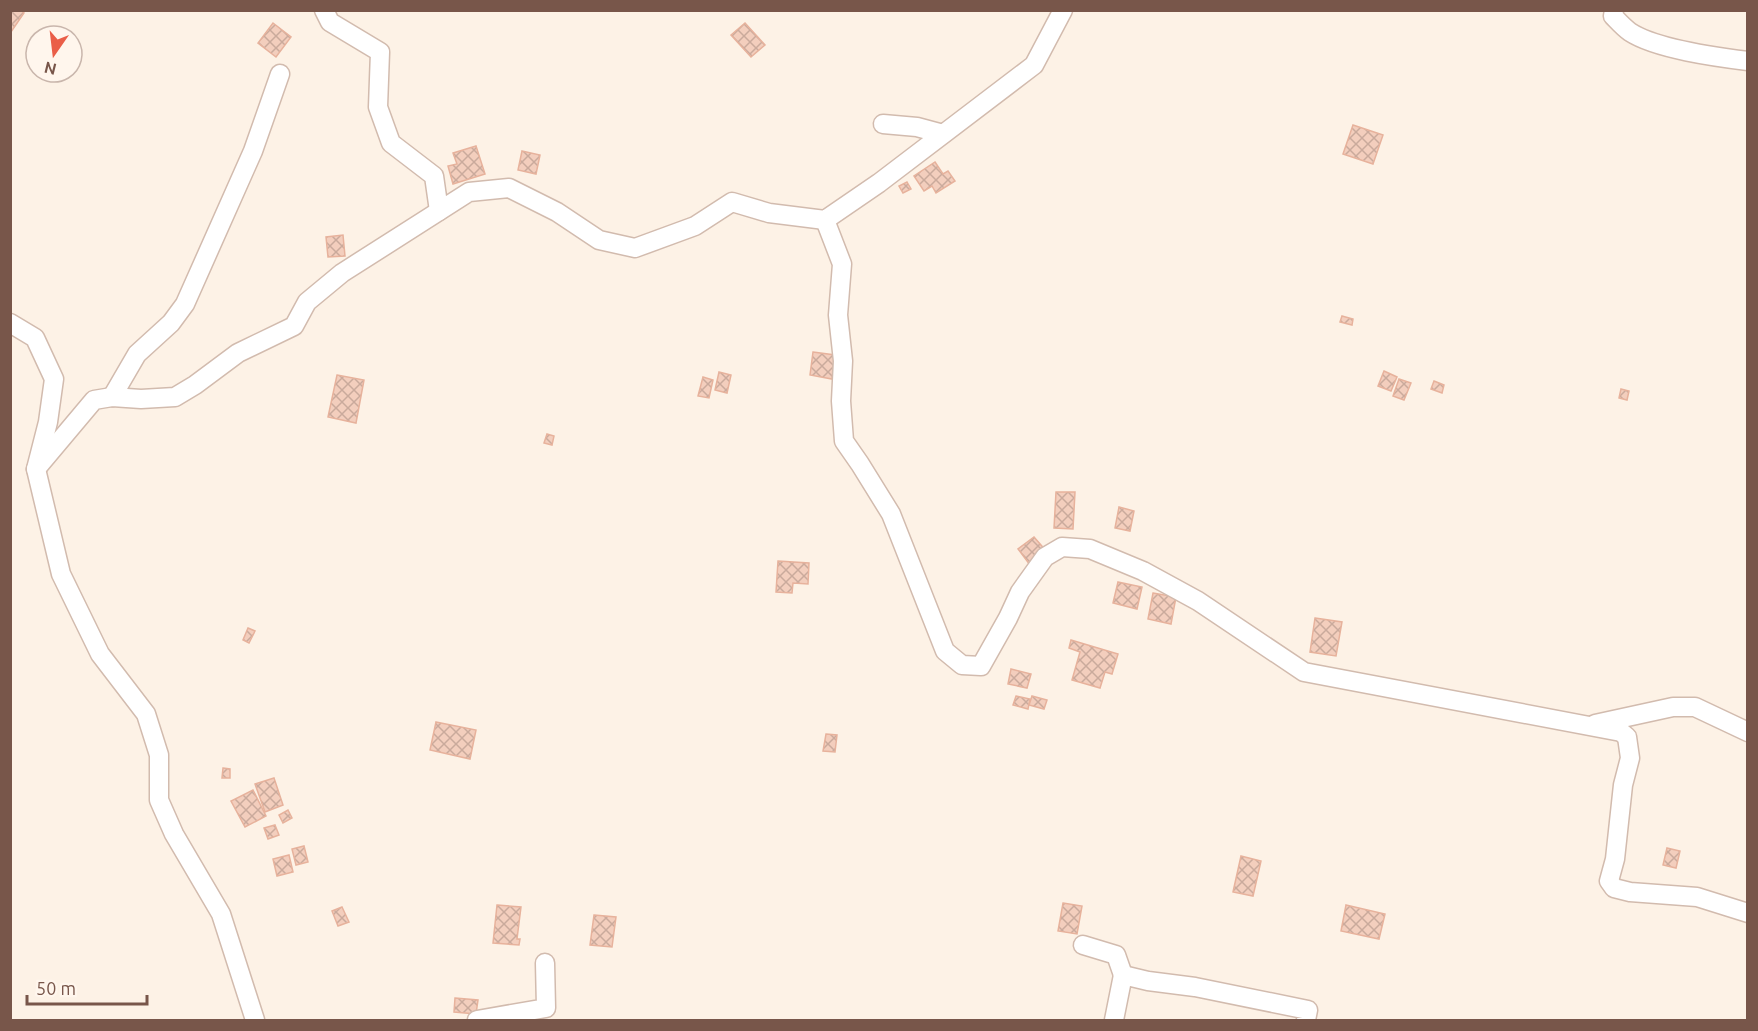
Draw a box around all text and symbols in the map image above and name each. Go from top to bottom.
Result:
north arrow [24,24,84,84]
text: N [42,58,58,79]
scale bar [27,968,147,1006]
text: 50 m [36,978,76,998]

